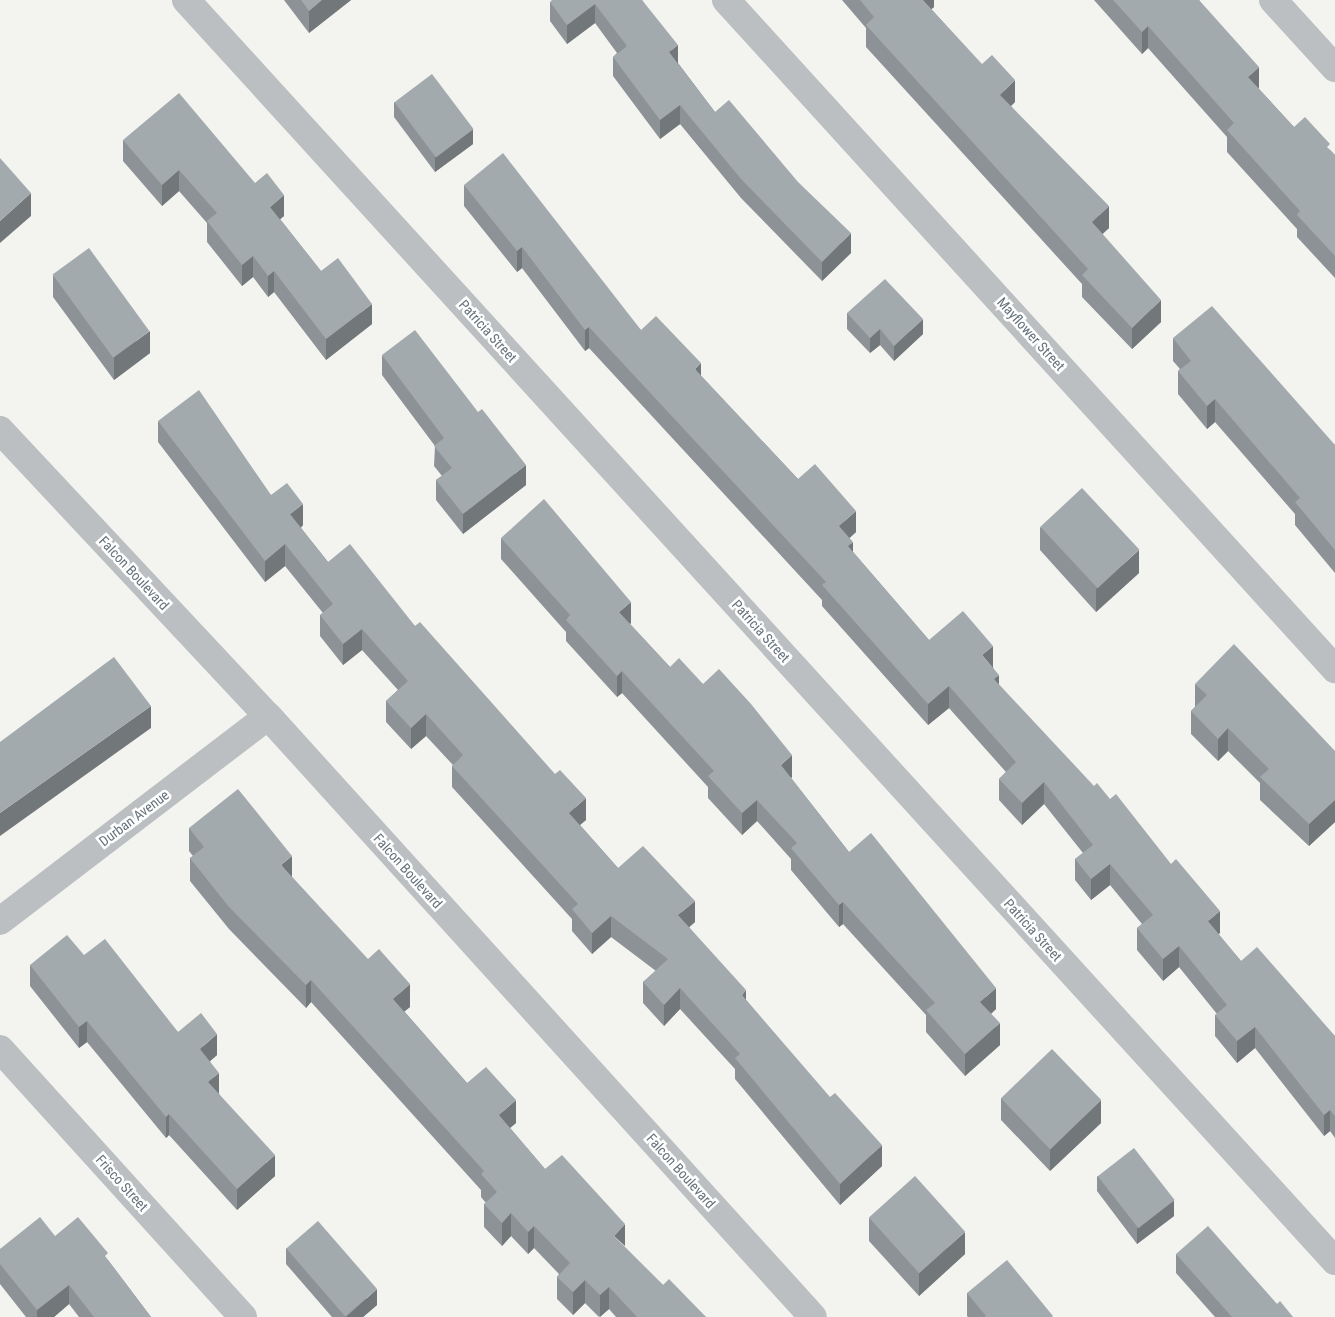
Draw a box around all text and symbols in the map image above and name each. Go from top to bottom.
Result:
street label: Mayflower Street [994,294,1068,374]
street label: Patricia Street [456,296,520,366]
street label: Falcon Boulevard [96,533,172,613]
street label: Patricia Street [729,596,793,666]
street label: Durban Avenue [96,786,172,850]
street label: Falcon Boulevard [370,830,446,912]
street label: Patricia Street [1001,895,1065,965]
street label: Falcon Boulevard [643,1130,719,1212]
street label: Frisco Street [92,1151,152,1215]

